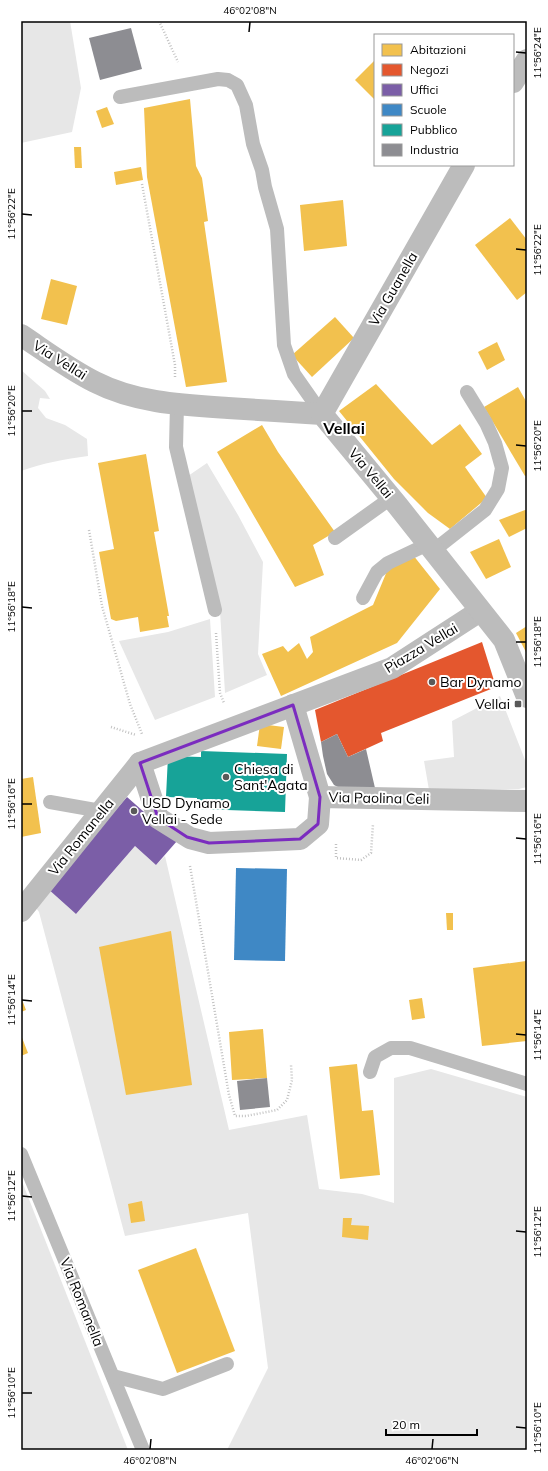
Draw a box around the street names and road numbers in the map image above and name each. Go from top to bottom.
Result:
street label: Via Guanella [365,249,421,329]
street label: Via Vellai [30,336,90,384]
street label: Via Vellai [345,444,397,502]
street label: Piazza Vellai [381,619,461,677]
street label: Via Paolina Celi [329,788,429,808]
street label: Via Romanella [44,795,118,879]
street label: Via Romanella [56,1255,108,1349]

